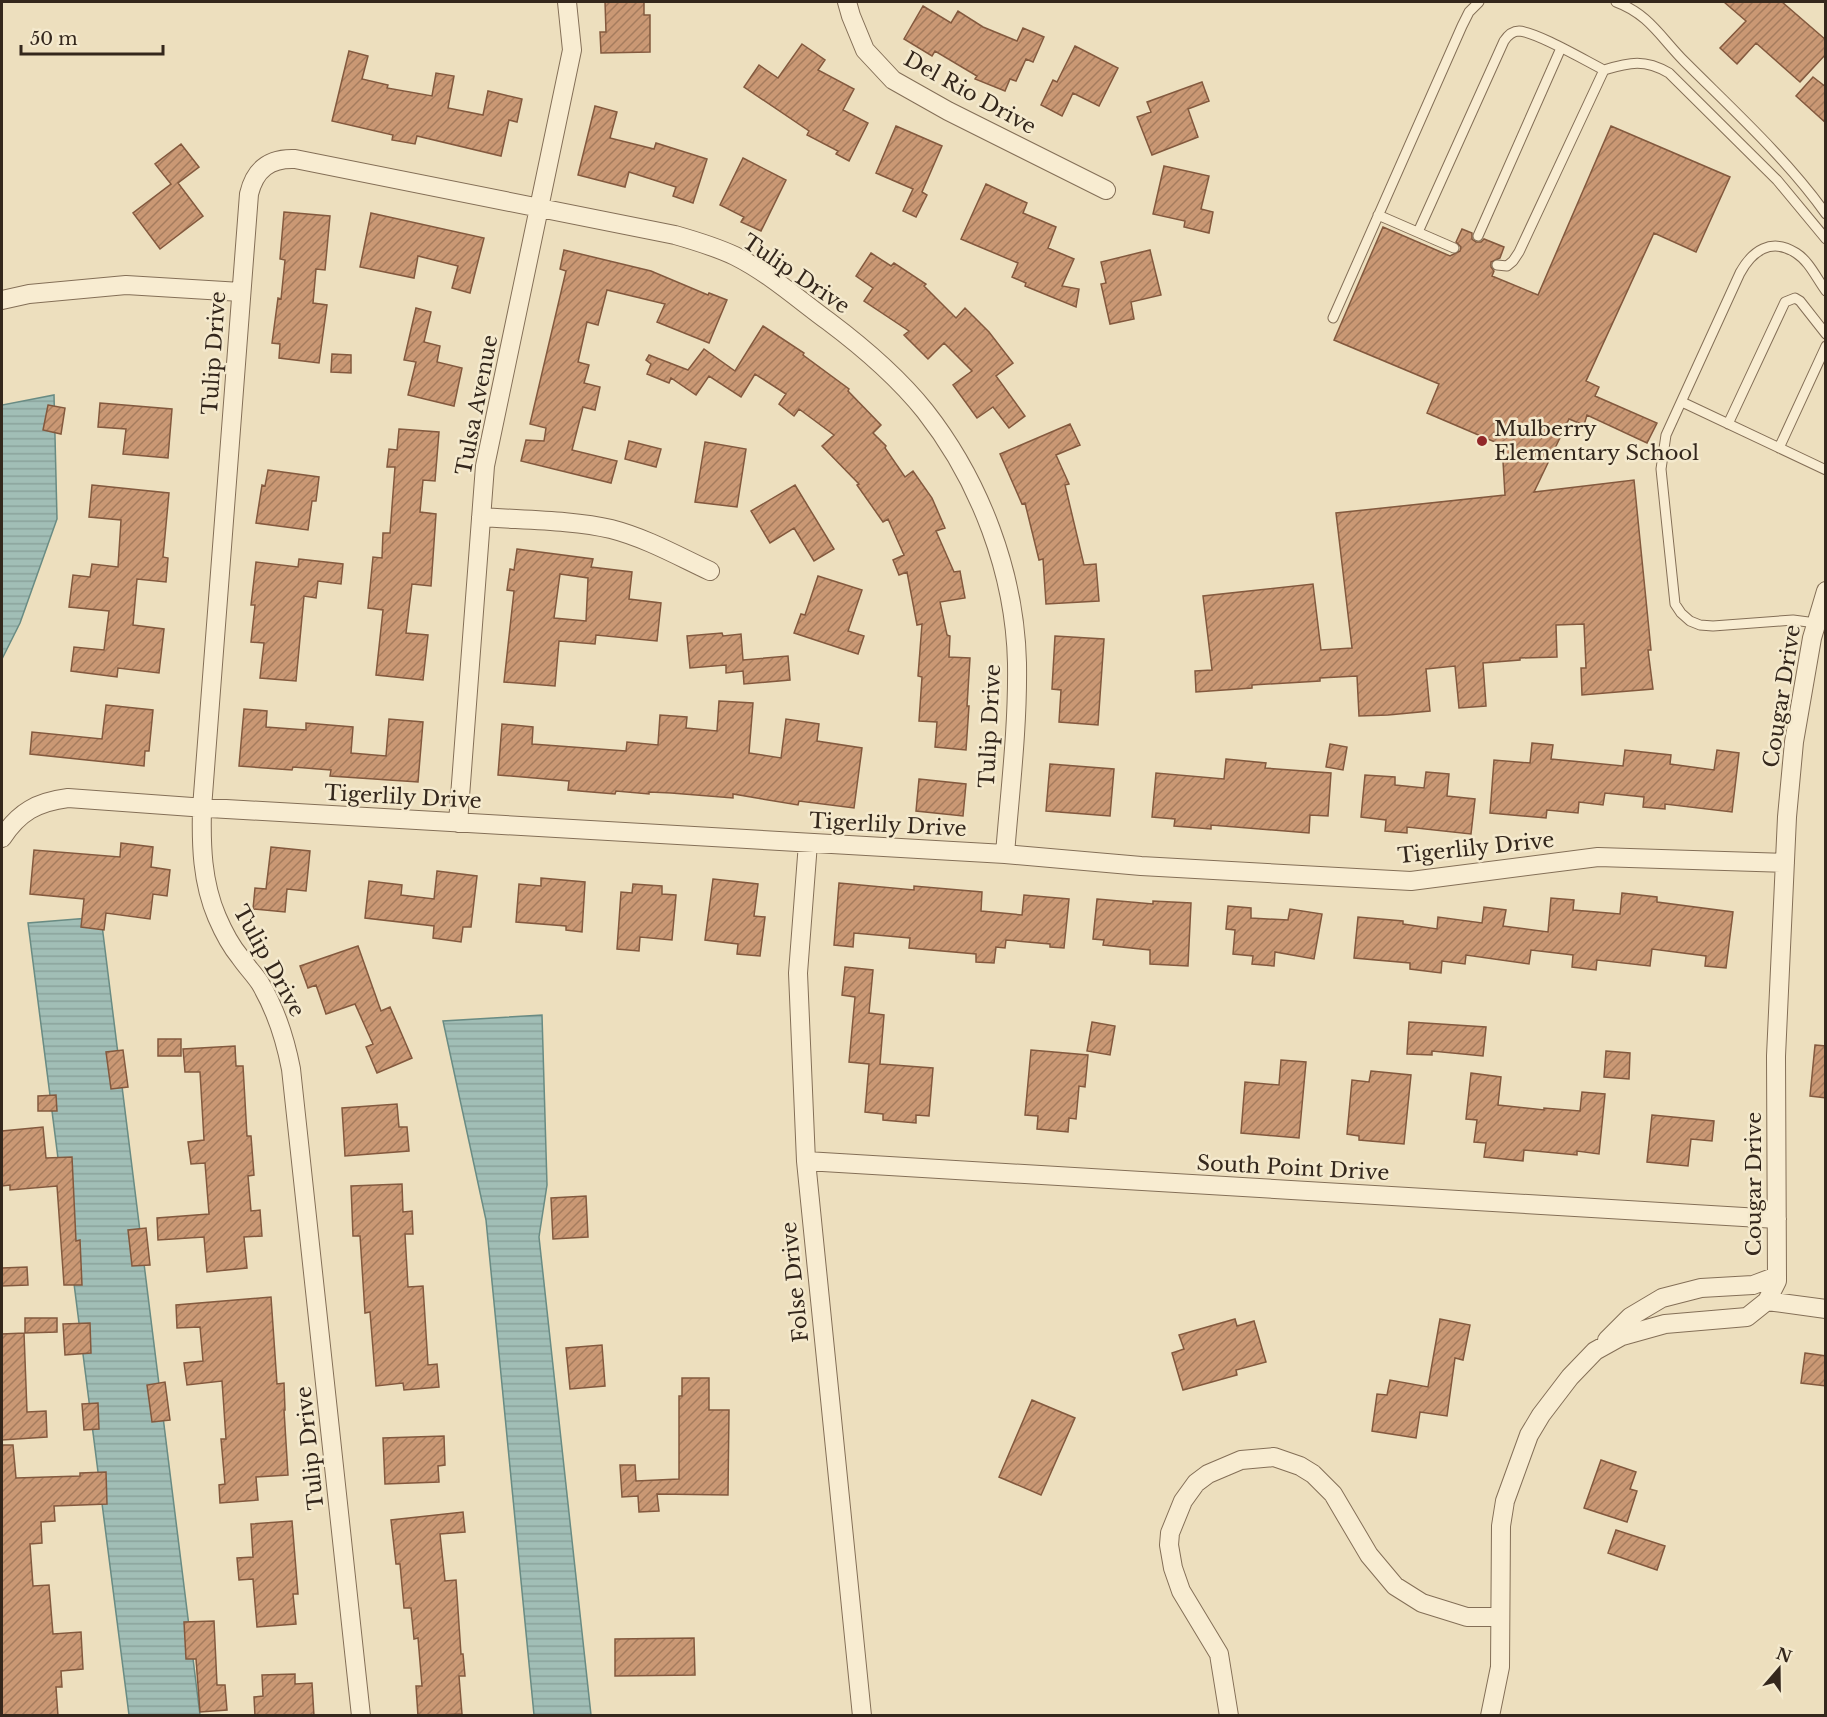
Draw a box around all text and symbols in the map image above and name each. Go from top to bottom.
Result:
scale bar [21,18,164,56]
text: 50 m [30,28,78,50]
street label: Del Rio Drive [899,46,1041,140]
street label: Tulip Drive [737,229,855,319]
street label: Tulip Drive [197,290,231,416]
street label: Tulsa Avenue [451,333,503,477]
place label: Mulberry Elementary School [1494,416,1699,466]
marker: Mulberry Elementary School [1475,434,1489,448]
street label: Cougar Drive [1758,623,1806,769]
street label: Tulip Drive [974,663,1006,789]
street label: Tigerlily Drive [324,780,482,814]
street label: Tigerlily Drive [809,808,967,842]
street label: Tigerlily Drive [1396,827,1556,869]
street label: Tulip Drive [228,900,310,1022]
street label: Cougar Drive [1741,1112,1767,1256]
street label: South Point Drive [1196,1150,1390,1186]
street label: Folse Drive [776,1220,814,1344]
street label: Tulip Drive [291,1385,329,1511]
north arrow [1749,1639,1809,1699]
text: N [1774,1643,1795,1667]

